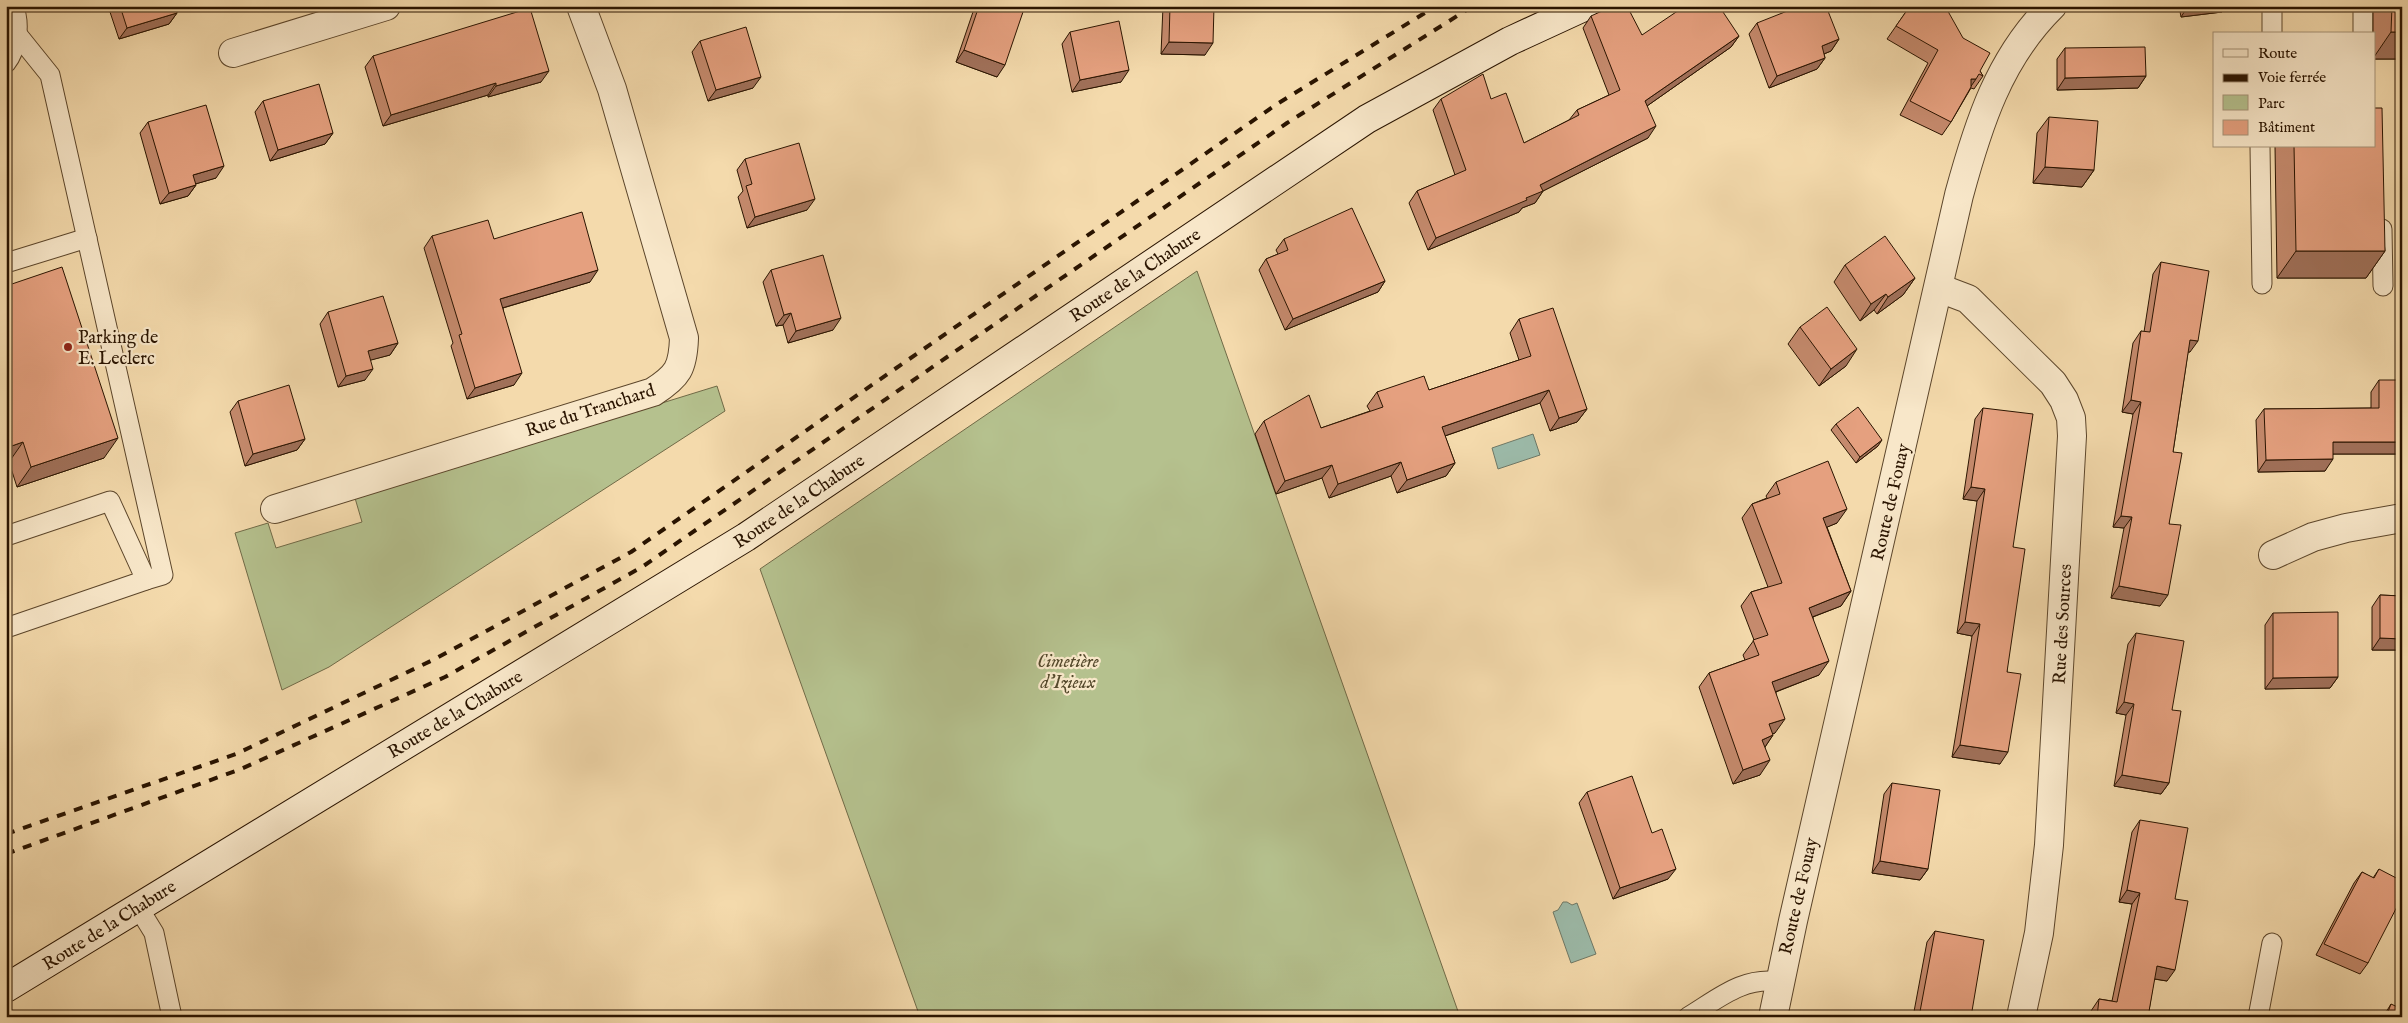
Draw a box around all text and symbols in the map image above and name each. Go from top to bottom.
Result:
legend [2213,32,2376,148]
text: Route [2258,44,2297,63]
text: Voie ferrée [2257,68,2326,87]
text: Parc [2258,94,2285,113]
text: Bâtiment [2258,118,2315,137]
street label: Route de la Chabure [1066,224,1206,329]
place label: Parking de E. Leclerc [78,327,158,371]
marker: Parking de E. Leclerc [62,341,74,353]
street label: Rue du Tranchard [523,380,659,443]
street label: Route de Fouay [1867,441,1916,563]
street label: Route de la Chabure [730,450,870,555]
street label: Rue des Sources [2049,563,2078,685]
park label: Cimetière d'Izieux [1037,651,1099,695]
street label: Route de la Chabure [384,666,527,765]
street label: Route de Fouay [1775,835,1824,957]
street label: Route de la Chabure [39,876,181,977]

